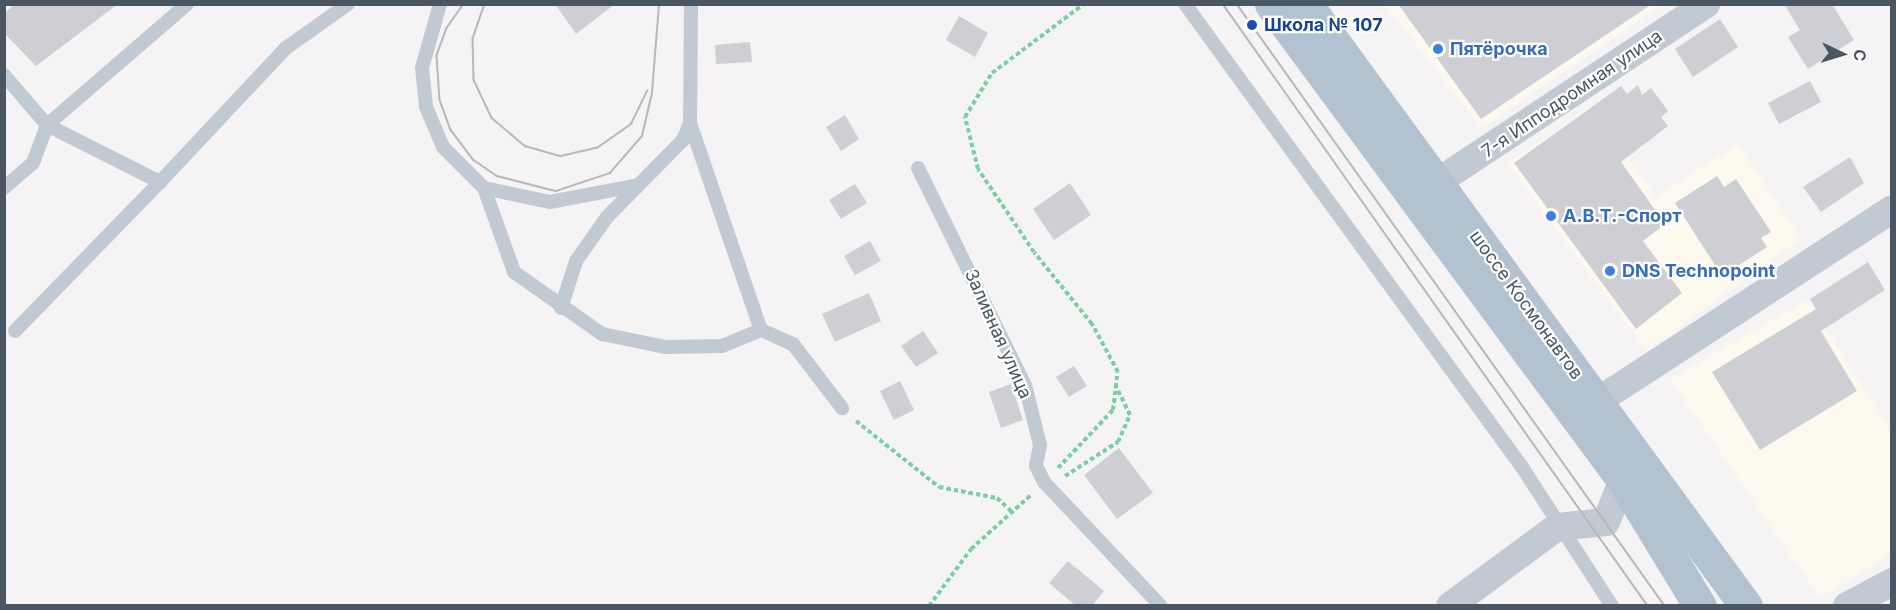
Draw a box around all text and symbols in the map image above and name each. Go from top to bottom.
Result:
place label: Школа № 107 [1264,14,1383,36]
marker: Школа № 107 [1245,18,1259,32]
north arrow [1812,24,1872,84]
street label: 7-я Ипподромная улица [1478,26,1666,162]
place label: Пятёрочка [1450,38,1548,60]
marker: Пятёрочка [1431,42,1445,56]
text: С [1850,49,1870,62]
place label: А.В.Т.-Спорт [1563,205,1682,227]
marker: А.В.Т.-Спорт [1544,209,1558,223]
street label: шоссе Космонавтов [1465,226,1587,384]
place label: DNS Technopoint [1622,260,1775,282]
marker: DNS Technopoint [1603,264,1617,278]
street label: Заливная улица [960,266,1036,402]

